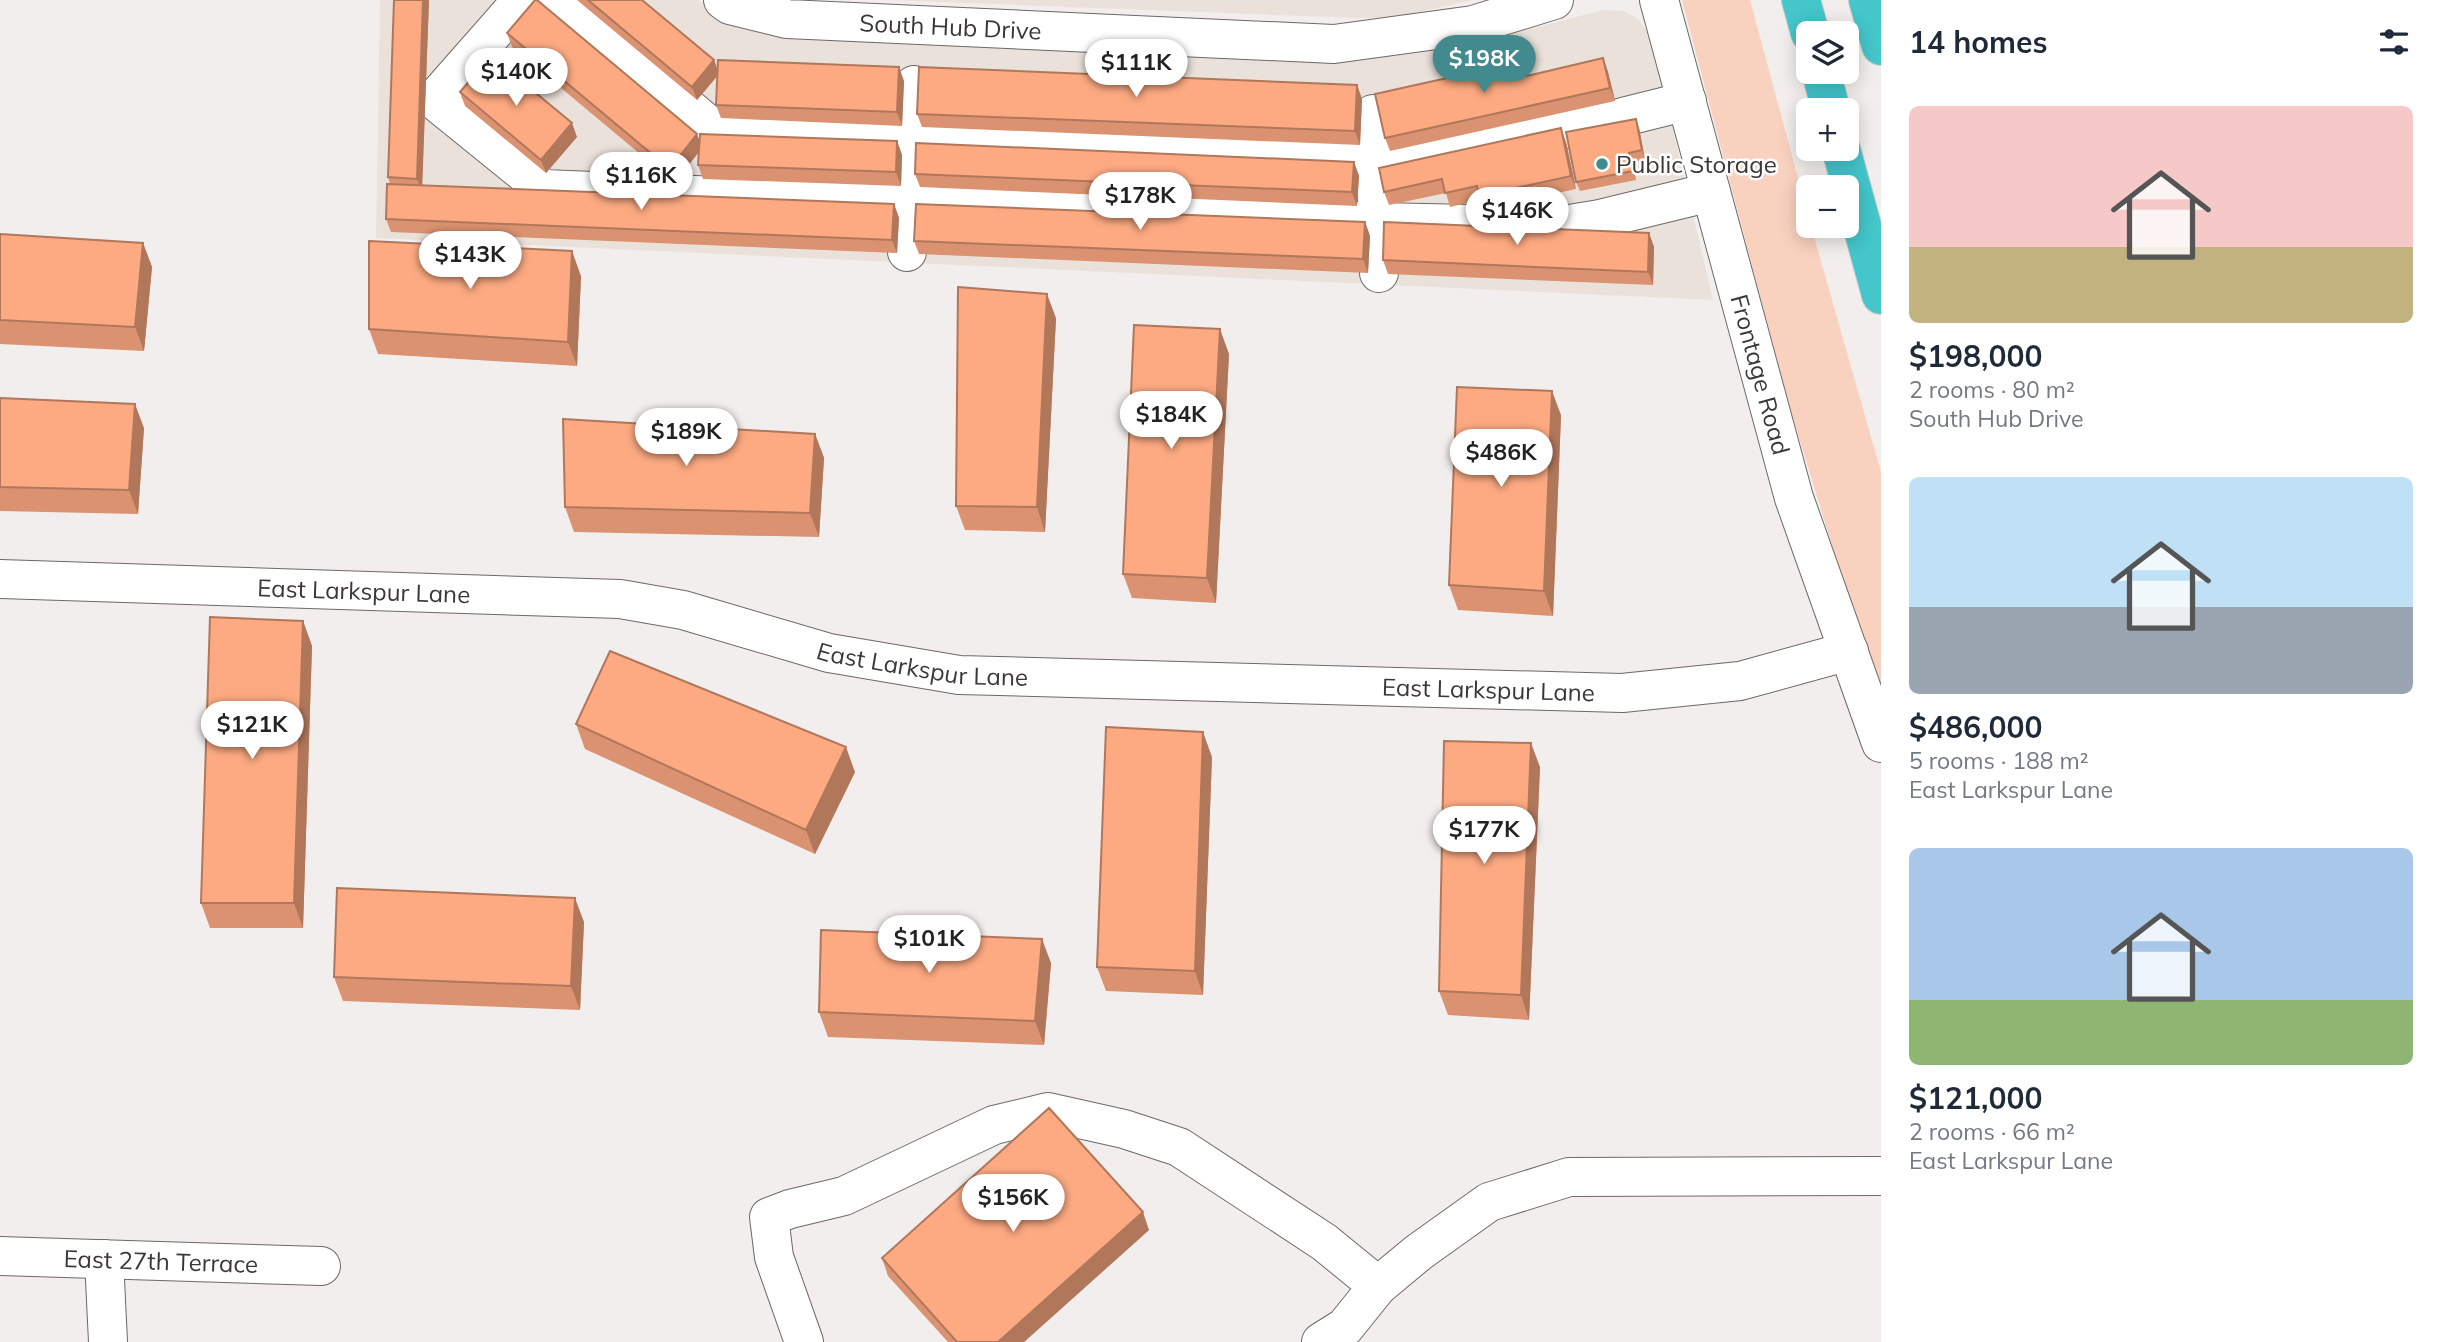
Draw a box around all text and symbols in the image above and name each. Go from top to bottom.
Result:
street label: South Hub Drive [859,7,1042,46]
map controls [1796,21,1859,238]
button: layers [1796,21,1859,84]
text: 14 homes [1909,23,2048,61]
icon: filters [2375,23,2413,61]
pin: $198K [1435,36,1533,95]
pin: $111K [1087,40,1185,99]
text: $198K [1449,43,1519,72]
text: $111K [1101,47,1171,76]
pin: $140K [467,48,565,108]
text: $140K [481,56,551,85]
button: + [1796,98,1859,161]
place label: Public Storage [1616,149,1777,179]
pin: $116K [592,152,690,212]
icon: home [2098,152,2224,278]
marker: Public Storage [1594,156,1610,172]
text: $116K [606,160,676,189]
pin: $178K [1091,173,1189,232]
button: − [1796,175,1859,238]
text: $178K [1105,180,1175,209]
pin: $146K [1468,188,1566,247]
text: $146K [1482,195,1552,224]
pin: $143K [421,232,519,291]
text: $143K [435,239,505,268]
street label: Frontage Road [1724,291,1797,458]
text: $198,000 [1909,337,2042,375]
text: 2 rooms · 80 m² [1909,375,2075,404]
pin: $184K [1122,392,1220,451]
text: $184K [1136,399,1206,428]
text: South Hub Drive [1909,404,2084,433]
pin: $189K [637,408,735,468]
text: $189K [651,416,721,445]
pin: $486K [1452,430,1550,489]
text: $486K [1466,437,1536,466]
icon: home [2098,523,2224,649]
street label: East Larkspur Lane [257,572,471,609]
street label: East Larkspur Lane [813,635,1029,692]
street label: East Larkspur Lane [1382,671,1595,707]
pin: $121K [203,702,301,761]
text: $486,000 [1909,708,2042,746]
text: $121K [217,709,287,738]
text: 5 rooms · 188 m² [1909,746,2089,775]
text: East Larkspur Lane [1909,775,2113,804]
pin: $177K [1435,806,1533,866]
text: $177K [1449,814,1519,843]
icon: home [2098,894,2224,1020]
pin: $101K [880,916,978,975]
text: $101K [894,923,964,952]
text: $121,000 [1909,1079,2042,1117]
text: 2 rooms · 66 m² [1909,1117,2075,1146]
text: East Larkspur Lane [1909,1146,2113,1175]
pin: $156K [964,1174,1062,1234]
text: $156K [978,1182,1048,1211]
street label: East 27th Terrace [63,1243,259,1279]

